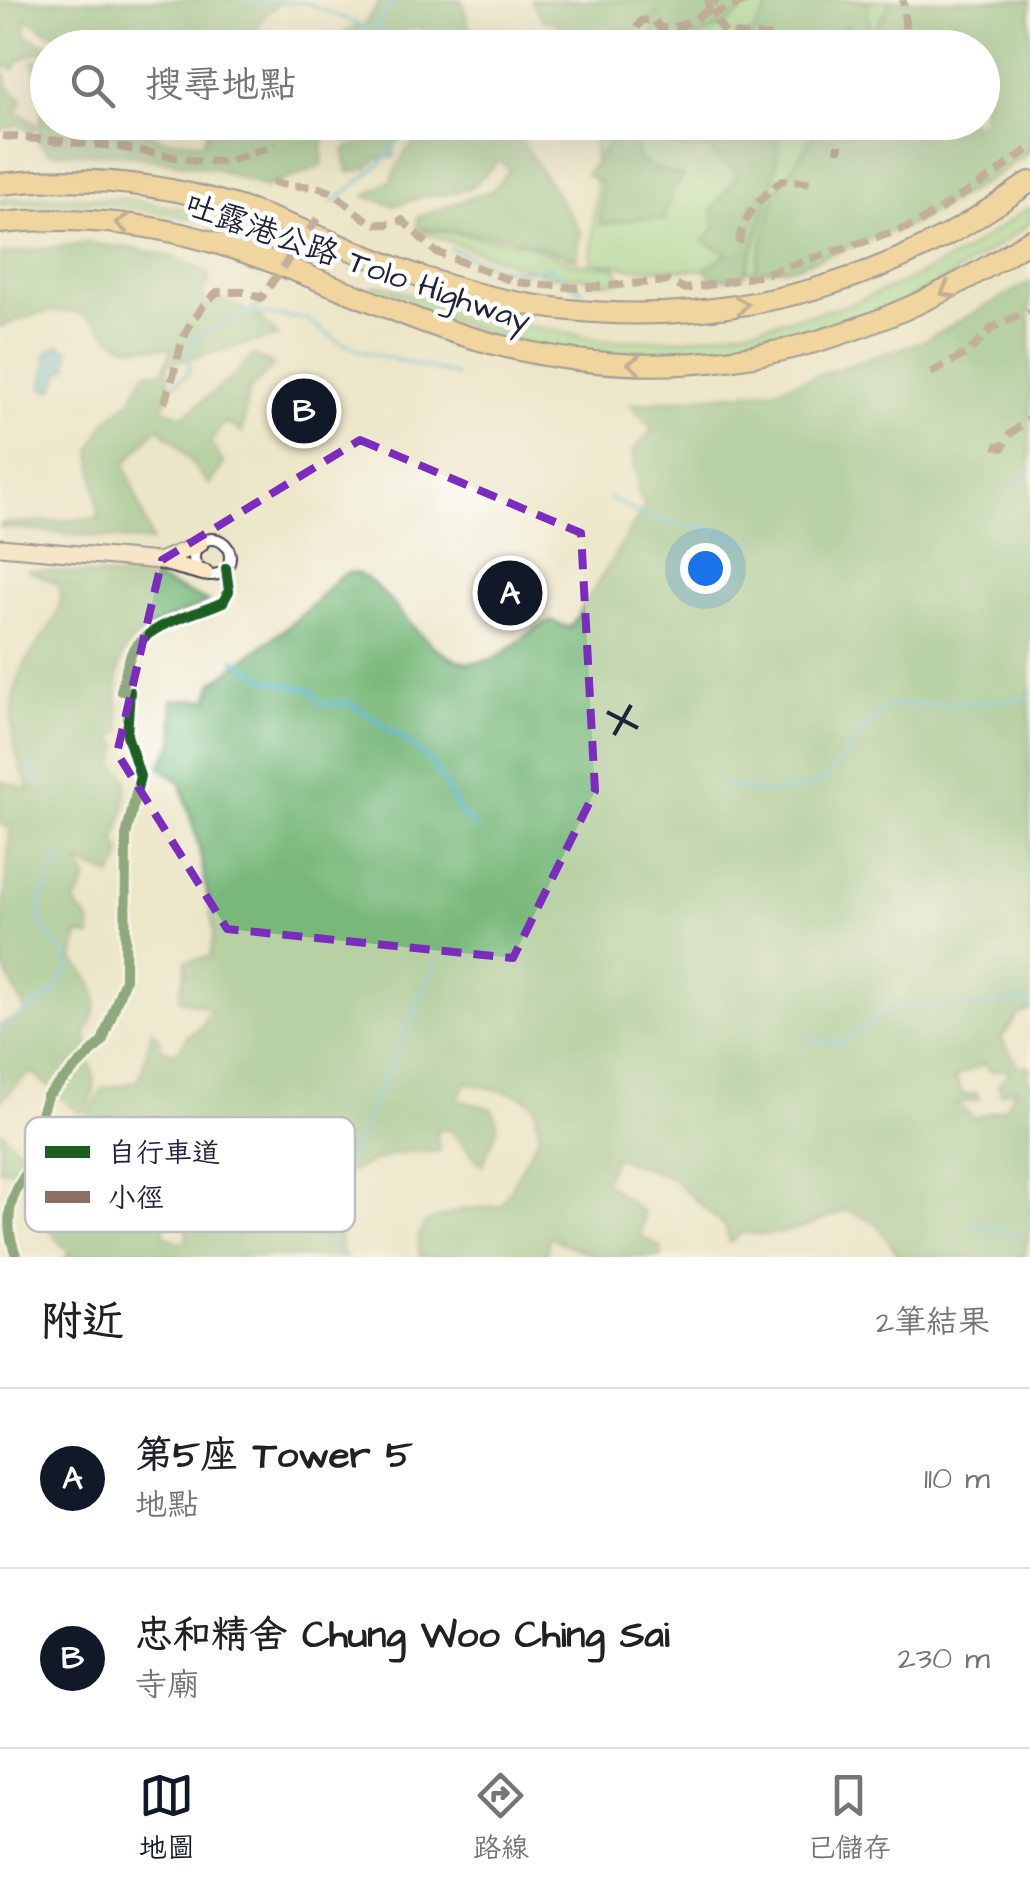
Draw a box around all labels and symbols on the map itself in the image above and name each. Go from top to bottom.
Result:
street label: 吐露港公路 Tolo Highway [179,183,536,344]
one-way arrow [113,212,129,234]
one-way arrow [940,278,958,298]
one-way arrow [733,296,750,317]
one-way arrow [626,353,642,374]
pin: B [272,374,336,448]
your location [680,543,731,594]
pin: A [478,556,542,630]
legend [25,1117,355,1232]
text: 自行車道 [108,1134,220,1173]
text: 小徑 [108,1179,164,1218]

